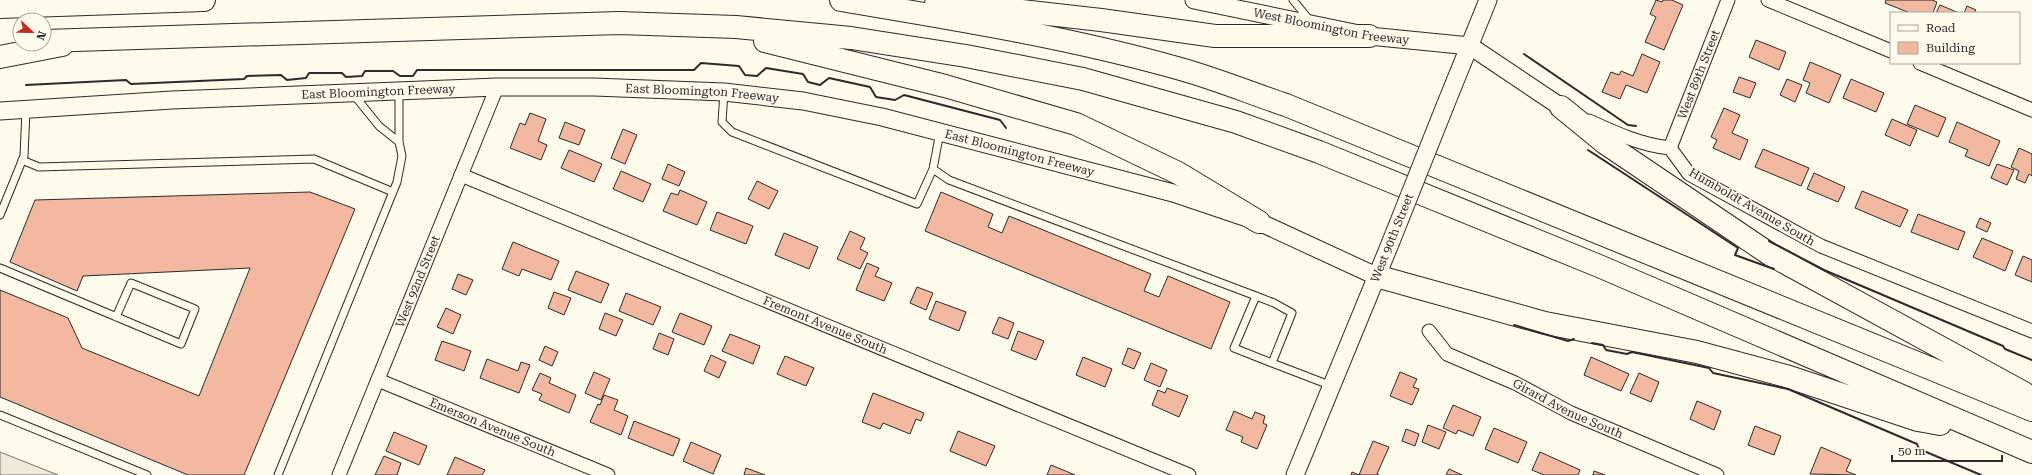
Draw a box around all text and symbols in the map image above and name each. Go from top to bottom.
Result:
street label: West Bloomington Freeway [1252,5,1411,47]
north arrow [12,12,52,52]
legend [1890,12,2020,64]
text: Road [1926,21,1956,35]
street label: West 89th Street [1675,27,1723,121]
text: N [33,29,48,42]
text: Building [1926,41,1975,55]
street label: East Bloomington Freeway [625,81,781,105]
street label: East Bloomington Freeway [301,82,457,102]
street label: East Bloomington Freeway [943,127,1097,179]
street label: Humboldt Avenue South [1687,165,1818,249]
street label: West 90th Street [1368,191,1416,284]
street label: West 92nd Street [393,233,443,329]
street label: Fremont Avenue South [761,293,890,357]
street label: Girard Avenue South [1510,376,1625,441]
street label: Emerson Avenue South [428,395,558,460]
scale bar [1892,437,2002,463]
text: 50 m [1898,444,1925,458]

